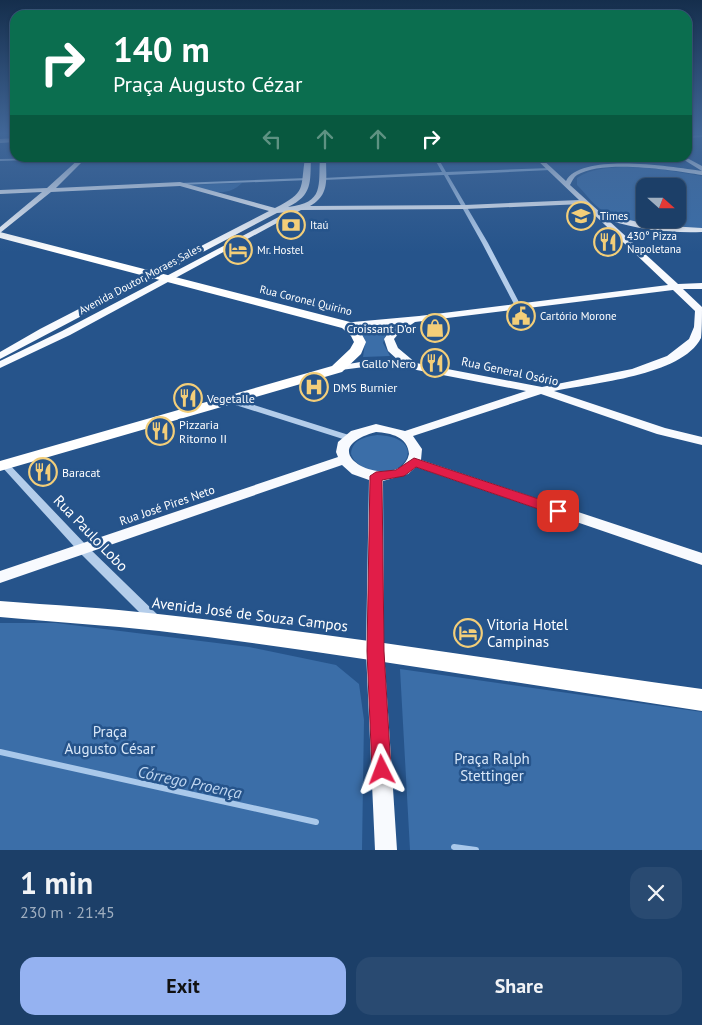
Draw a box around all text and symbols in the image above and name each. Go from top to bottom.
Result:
text: 140 m [113,26,210,72]
icon: right [30,30,95,95]
text: Praça Augusto Cézar [113,70,302,98]
icon: left [258,125,286,153]
icon: ahead [311,125,339,153]
icon: ahead [364,125,392,153]
icon: right [417,125,445,153]
north arrow [636,178,686,228]
map controls [636,178,686,228]
school or university icon: Times [566,201,596,231]
place label: Times [600,209,629,223]
bank icon: Itaú [276,210,306,240]
place label: Itaú [310,218,328,232]
restaurant icon: 430° Pizza Napoletana [593,227,623,257]
place label: 430° Pizza Napoletana [627,229,681,256]
hotel icon: Mr. Hostel [223,235,253,265]
street label: Avenida Doutor Moraes Sales [76,240,204,317]
place label: Mr. Hostel [257,243,304,257]
street label: Rua Coronel Quirino [258,282,354,318]
public building icon: Cartório Morone [506,301,536,331]
place label: Cartório Morone [540,309,617,323]
shop icon: Croissant D'or [420,313,450,343]
place label: Croissant D'or [346,321,416,336]
restaurant icon: Gallo Nero [420,348,450,378]
street label: Rua General Osório [460,353,560,389]
place label: Gallo Nero [361,356,416,371]
hospital icon: DMS Burnier [299,372,329,402]
place label: DMS Burnier [333,380,397,395]
restaurant icon: Vegetalle [173,383,203,413]
place label: Vegetalle [206,391,255,406]
restaurant icon: Pizzaria Ritorno II [145,416,175,446]
place label: Pizzaria Ritorno II [179,417,227,446]
restaurant icon: Baracat [28,457,58,487]
place label: Baracat [62,465,100,480]
street label: Rua José Pires Neto [117,482,217,528]
pin [537,490,579,532]
street label: Rua Paulo Lobo [50,491,132,575]
icon: arrive [544,497,572,525]
street label: Avenida José de Souza Campos [151,593,349,635]
place label: Vitoria Hotel Campinas [486,615,569,651]
hotel icon: Vitoria Hotel Campinas [453,618,483,648]
park label: Praça Augusto César [65,722,155,758]
position arrow [355,743,407,795]
park label: Praça Ralph Stettinger [454,749,530,785]
water label: Córrego Proença [136,761,244,803]
text: 1 min [20,863,93,902]
button: close [630,867,682,919]
text: 230 m · 21:45 [20,902,115,922]
button: Exit [20,957,346,1015]
button: Share [356,957,682,1015]

